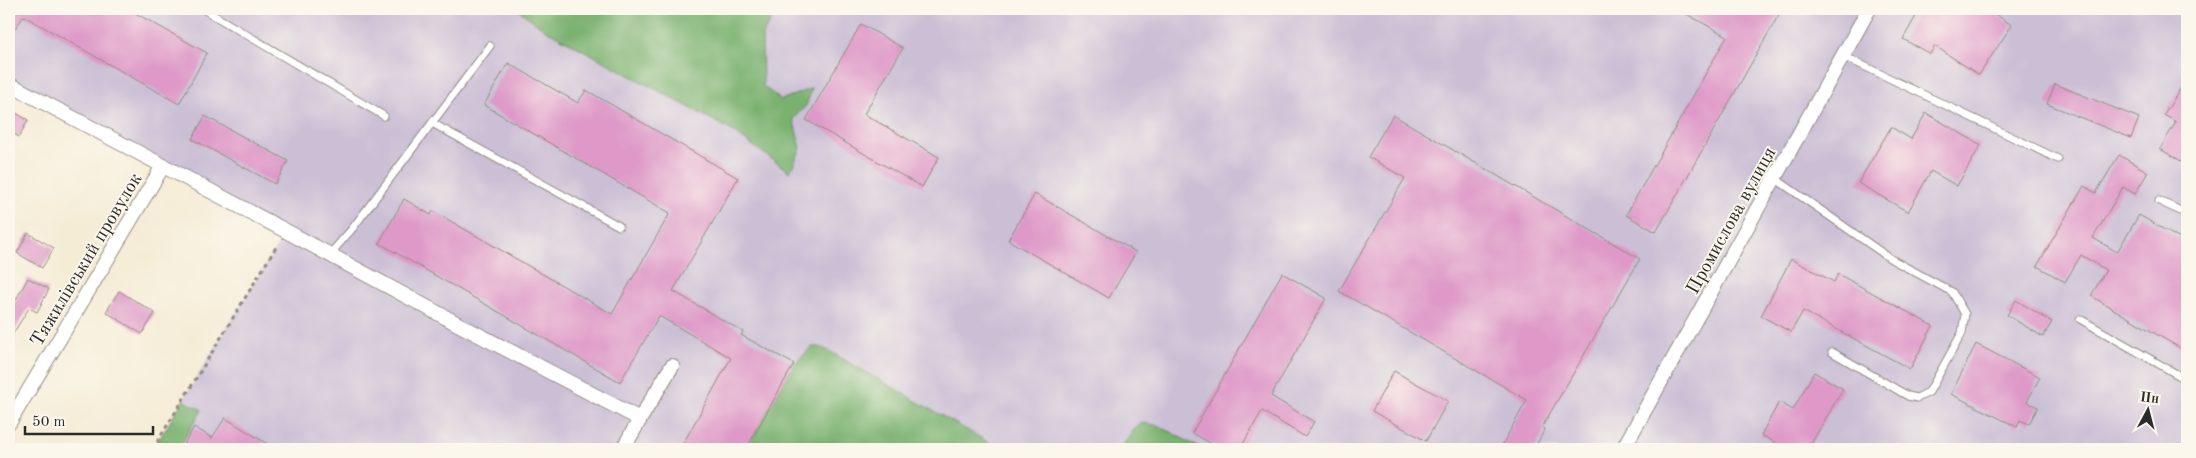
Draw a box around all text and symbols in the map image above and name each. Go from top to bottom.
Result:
street label: Промислова вулиця [1684,144,1780,298]
street label: Тяжилівський провулок [28,170,147,350]
north arrow [2124,386,2174,436]
text: Пн [2139,390,2160,406]
scale bar [25,403,152,435]
text: 50 m [32,415,66,430]

